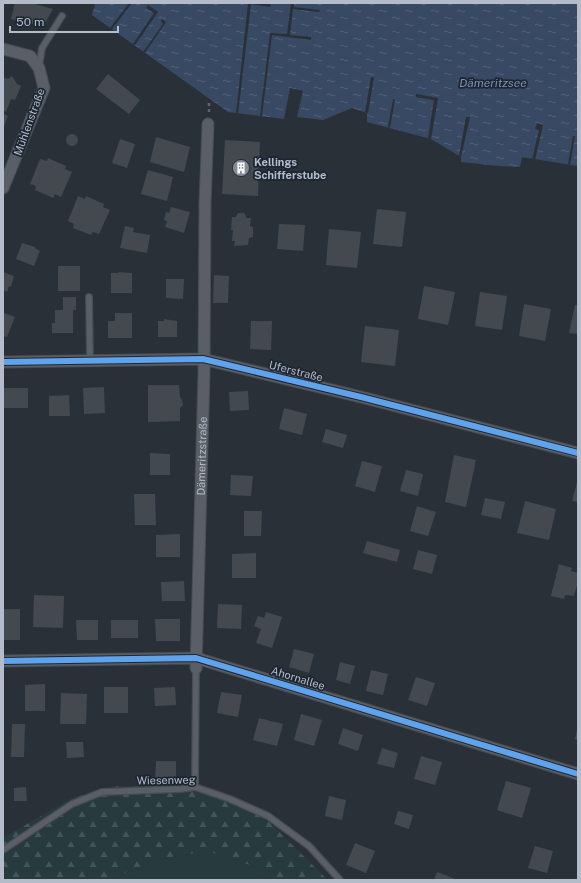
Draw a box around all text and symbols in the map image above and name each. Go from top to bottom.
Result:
scale bar [10,8,118,34]
text: 50 m [16,15,44,29]
water label: Dämeritzsee [459,76,527,90]
street label: Mühlenstraße [11,87,47,157]
place label: Kellings Schifferstube [254,156,326,181]
building icon: Kellings Schifferstube [231,158,251,178]
street label: Uferstraße [268,359,324,383]
street label: Dämeritzstraße [195,417,209,496]
street label: Ahornallee [270,664,326,692]
street label: Wiesenweg [136,773,196,787]

